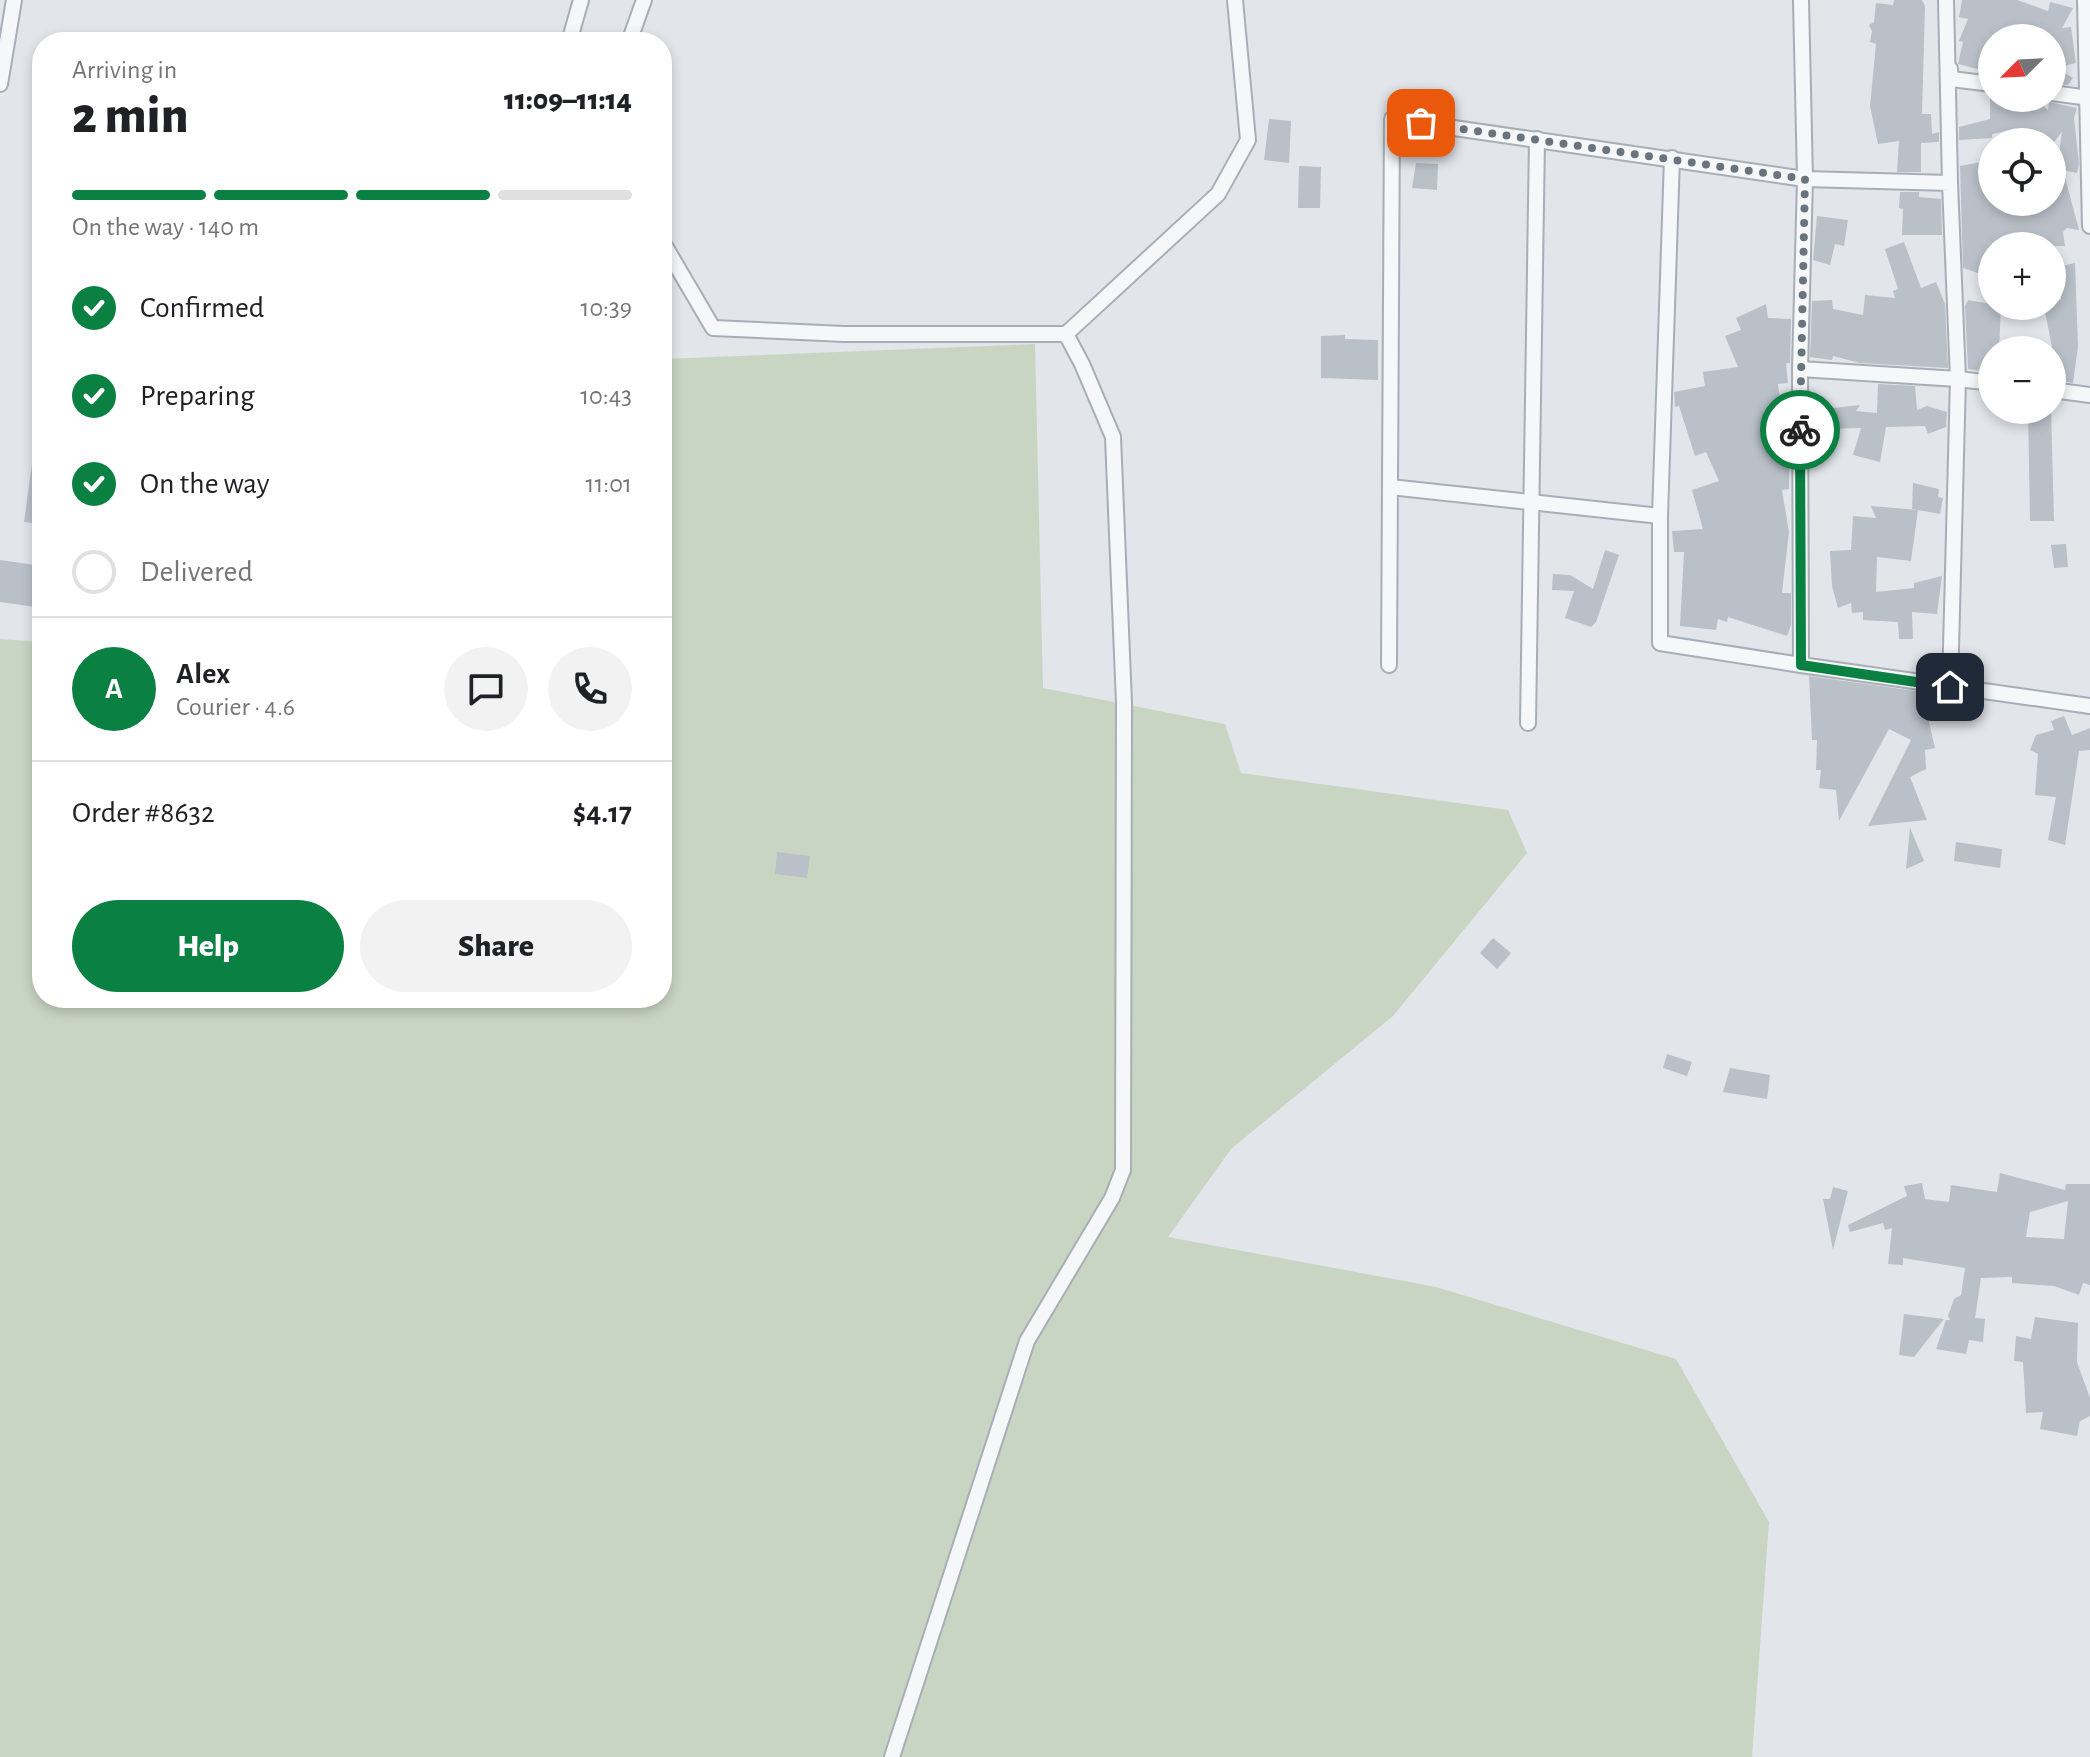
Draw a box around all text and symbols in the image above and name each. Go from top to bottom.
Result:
north arrow [1978,24,2066,112]
map controls [1978,24,2066,424]
text: Arriving in [72,57,177,83]
text: 11:09–11:14 [504,85,632,115]
pin [1387,89,1455,157]
text: 2 min [72,90,188,142]
icon: bag [1399,101,1443,145]
button: locate [1978,128,2066,216]
text: On the way · 140 m [72,214,259,240]
button: + [1978,232,2066,320]
icon: check [72,286,116,330]
text: Confirmed [140,293,264,323]
text: 10:39 [580,295,632,321]
button: − [1978,336,2066,424]
icon: check [72,374,116,418]
text: Preparing [140,381,255,411]
text: 10:43 [580,383,632,409]
courier [1760,390,1840,470]
icon: bike [1778,408,1822,452]
icon: check [72,462,116,506]
text: On the way [140,469,269,499]
text: 11:01 [585,471,632,497]
text: Delivered [140,557,253,587]
button: chat [444,647,528,731]
button: phone [548,647,632,731]
pin [1916,653,1984,721]
text: Alex [176,659,230,689]
icon: home [1928,665,1972,709]
text: A [105,674,123,704]
text: Courier · 4.6 [176,694,295,720]
text: Order #8632 [72,798,215,828]
text: $4.17 [573,798,632,828]
button: Help [72,900,344,992]
button: Share [360,900,632,992]

